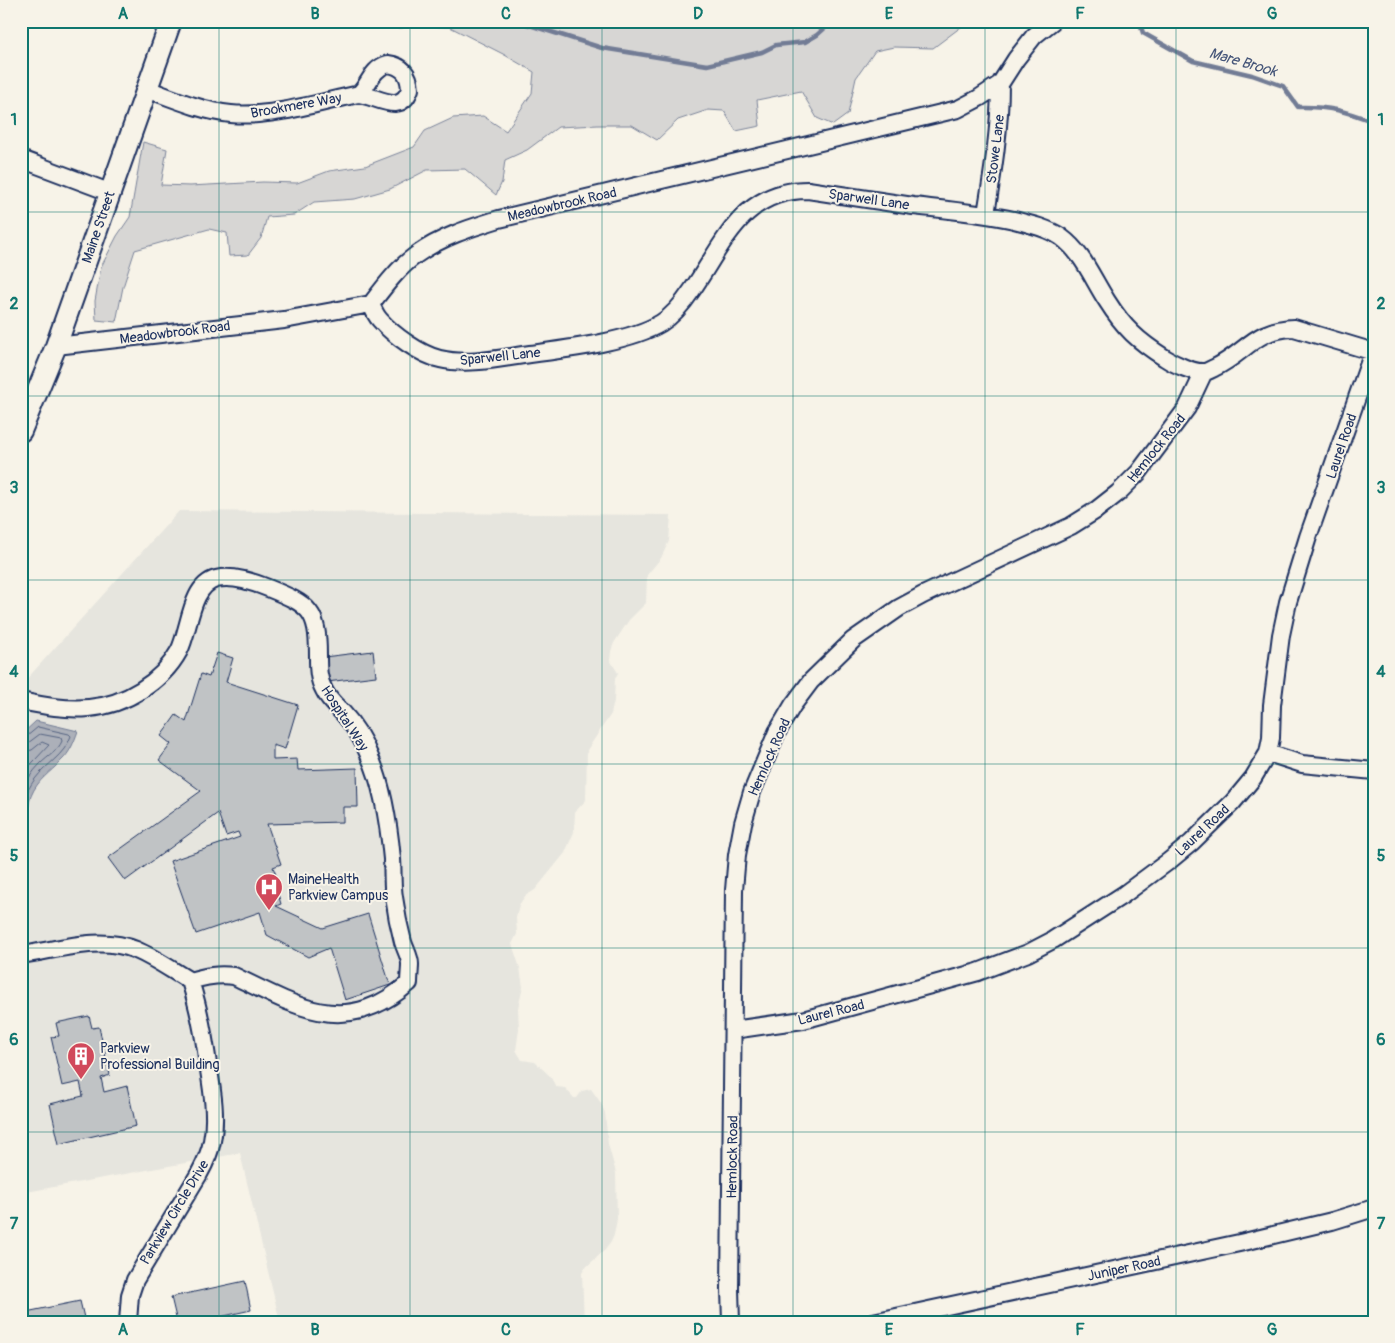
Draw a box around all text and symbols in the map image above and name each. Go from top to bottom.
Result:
text: A [118,4,129,24]
text: B [310,4,320,24]
text: C [501,4,511,24]
text: D [693,4,703,24]
text: E [885,4,894,24]
text: F [1075,4,1085,24]
text: G [1267,4,1278,24]
water label: Mare Brook [1207,44,1281,82]
street label: Brookmere Way [249,89,343,122]
text: 1 [11,110,17,130]
text: 1 [1378,110,1384,130]
street label: Stowe Lane [983,113,1008,185]
street label: Meadowbrook Road [506,184,618,225]
street label: Sparwell Lane [828,185,910,214]
street label: Maine Street [78,189,119,265]
text: 2 [10,294,19,314]
text: 2 [1377,294,1386,314]
street label: Meadowbrook Road [119,317,232,348]
street label: Sparwell Lane [459,344,541,369]
street label: Hemlock Road [1124,410,1189,486]
street label: Laurel Road [1322,411,1361,481]
text: 3 [10,478,19,498]
text: 3 [1377,478,1386,498]
text: 4 [9,662,19,682]
text: 4 [1376,662,1386,682]
street label: Hospital Way [317,682,372,754]
street label: Hemlock Road [745,716,794,799]
street label: Laurel Road [1172,801,1233,860]
text: 5 [10,846,19,866]
text: 5 [1377,846,1386,866]
place label: MaineHealth Parkview Campus [288,871,389,904]
hospital icon: MaineHealth Parkview Campus [254,872,284,911]
street label: Laurel Road [796,996,866,1029]
text: 6 [9,1030,19,1050]
text: 6 [1376,1030,1386,1050]
place label: Parkview Professional Building [100,1040,220,1073]
building icon: Parkview Professional Building [66,1041,96,1080]
street label: Hemlock Road [723,1115,742,1199]
street label: Parkview Circle Drive [136,1157,212,1268]
text: 7 [10,1214,19,1234]
text: 7 [1377,1214,1386,1234]
street label: Juniper Road [1086,1252,1163,1285]
text: A [118,1320,129,1340]
text: B [310,1320,320,1340]
text: C [501,1320,511,1340]
text: D [693,1320,703,1340]
text: E [885,1320,894,1340]
text: F [1075,1320,1085,1340]
text: G [1267,1320,1278,1340]

